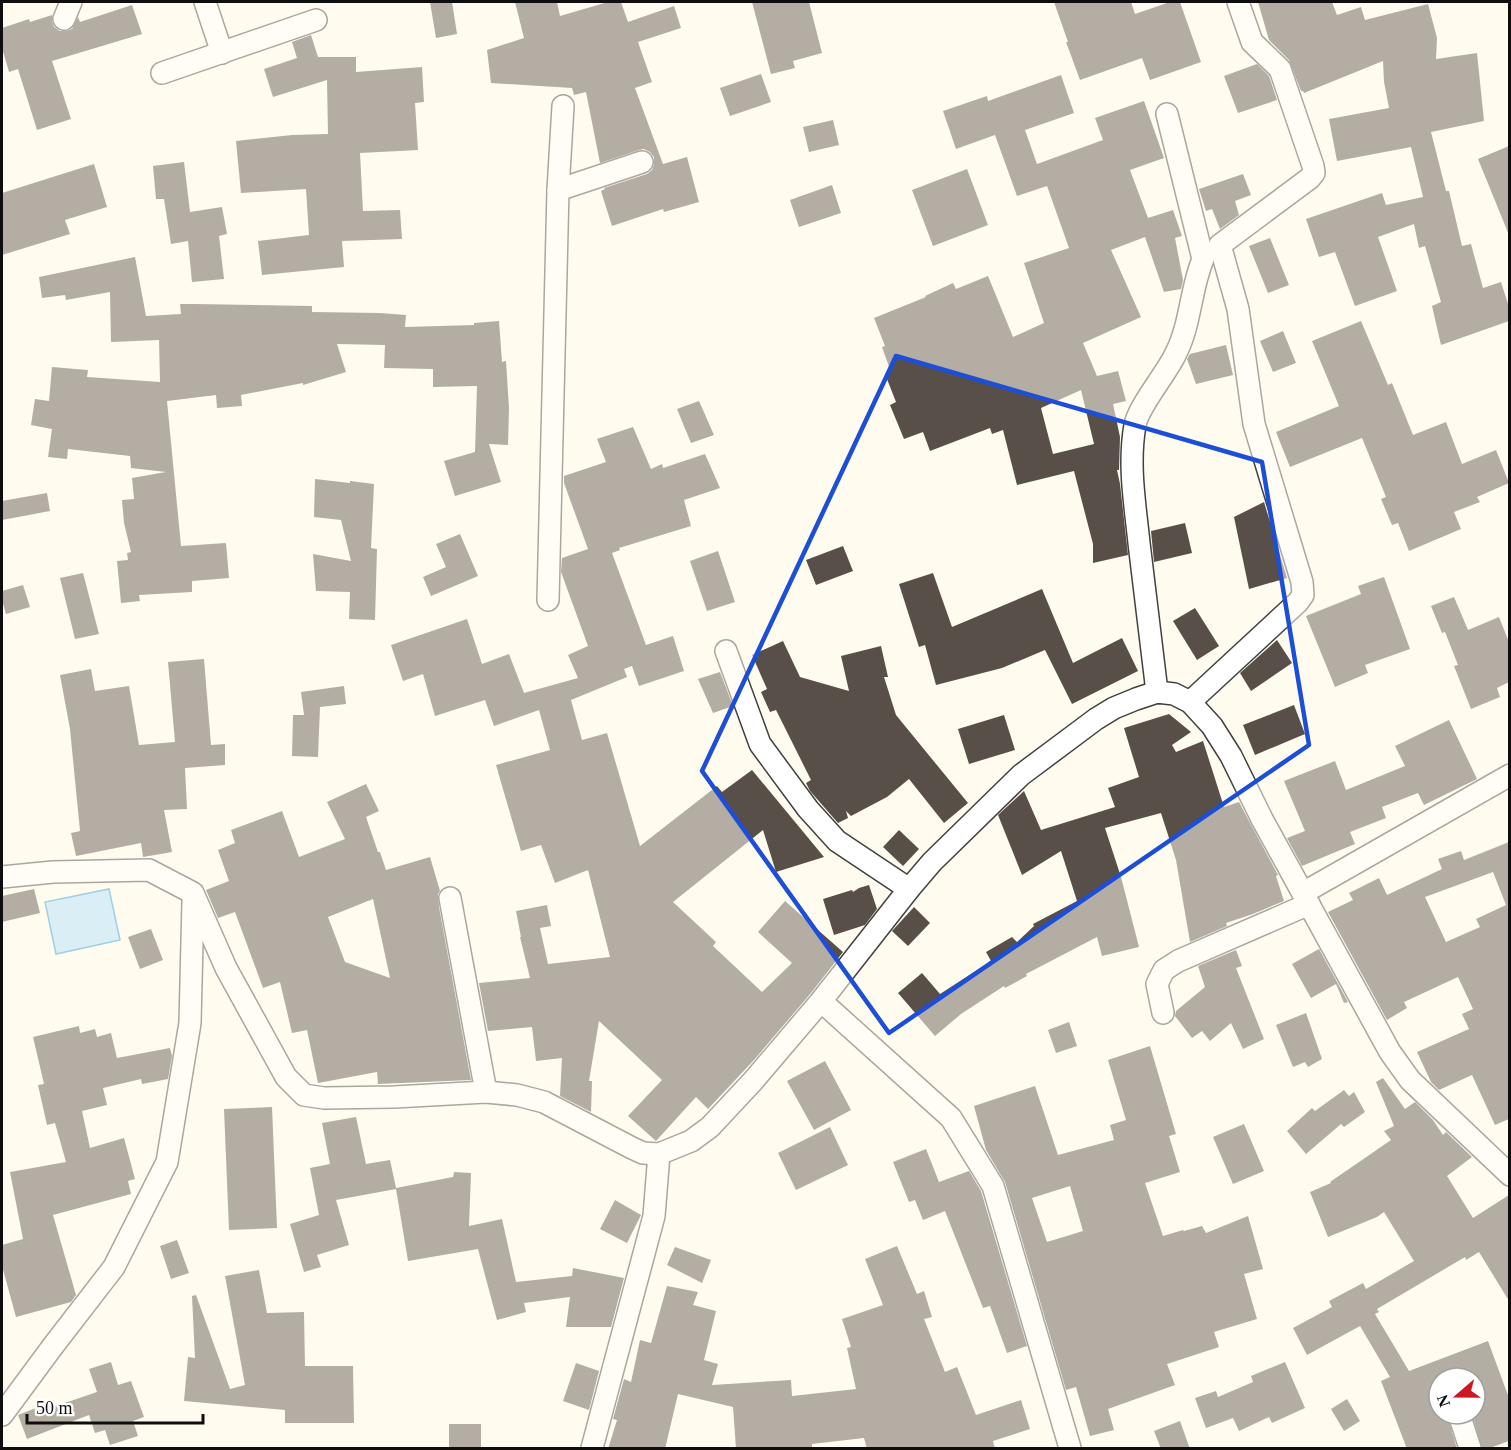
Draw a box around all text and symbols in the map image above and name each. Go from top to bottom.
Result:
north arrow [1427,1366,1487,1426]
scale bar [27,1387,202,1425]
text: N [1433,1392,1453,1409]
text: 50 m [36,1398,73,1418]

